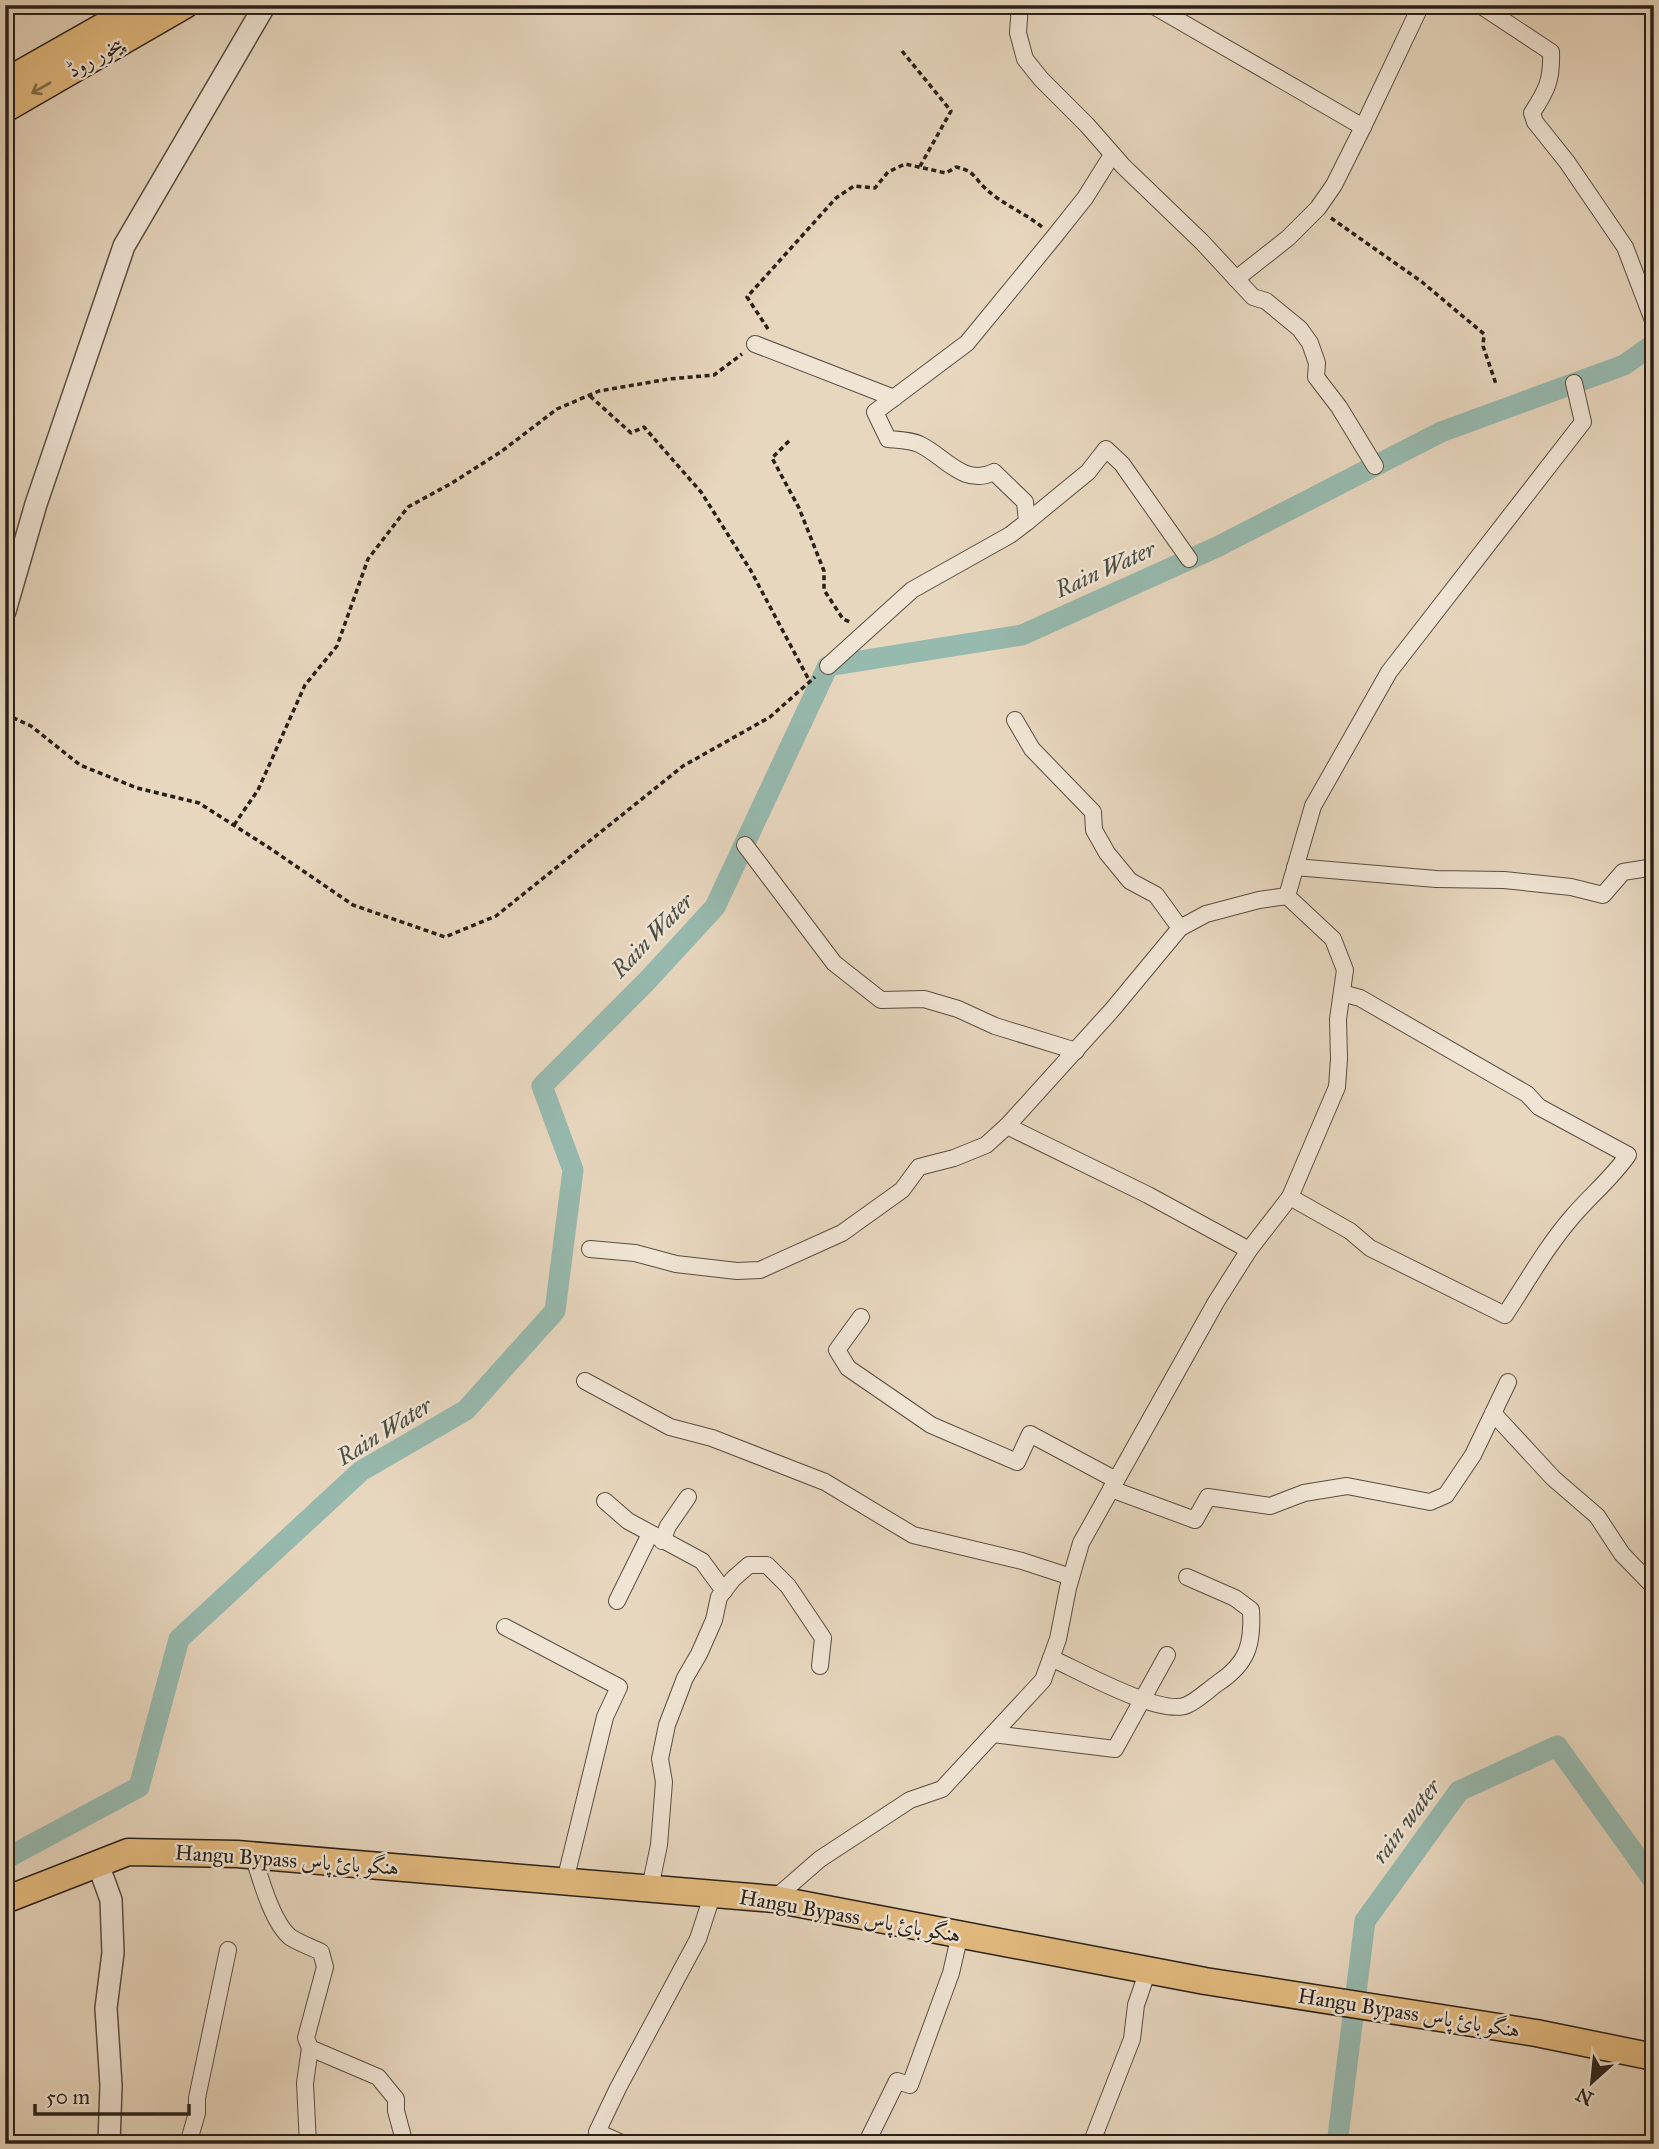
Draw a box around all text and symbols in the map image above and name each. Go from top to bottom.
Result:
street label: پیخور روڈ [62,30,129,83]
one-way arrow [32,81,52,95]
water label: Rain Water [1050,534,1161,604]
water label: Rain Water [604,886,700,984]
water label: Rain Water [331,1390,438,1472]
water label: rain water [1365,1772,1447,1868]
street label: Hangu Bypass ہنگو بائ پاس [174,1839,400,1883]
street label: Hangu Bypass ہنگو بائ پاس [737,1884,963,1950]
street label: Hangu Bypass ہنگو بائ پاس [1296,1983,1522,2045]
north arrow [1558,2048,1628,2118]
scale bar [35,2072,189,2116]
text: N [1572,2083,1597,2111]
text: 50 m [46,2084,91,2110]

